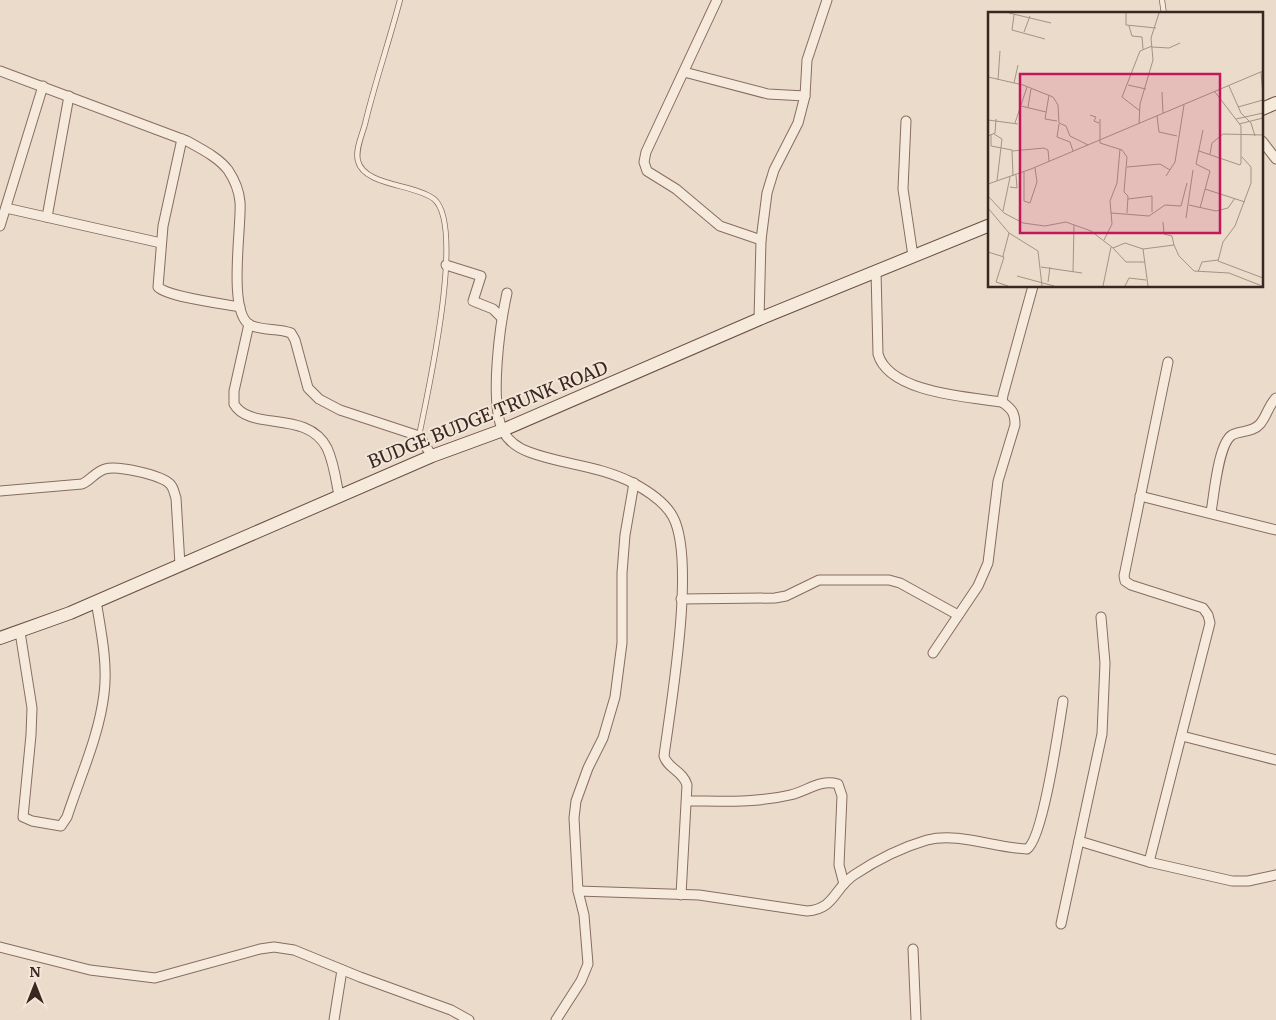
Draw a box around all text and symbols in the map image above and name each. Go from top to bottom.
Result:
inset map [988,12,1264,288]
street label: BUDGE BUDGE TRUNK ROAD [365,356,611,473]
north arrow [10,960,60,1010]
text: N [29,963,41,981]

